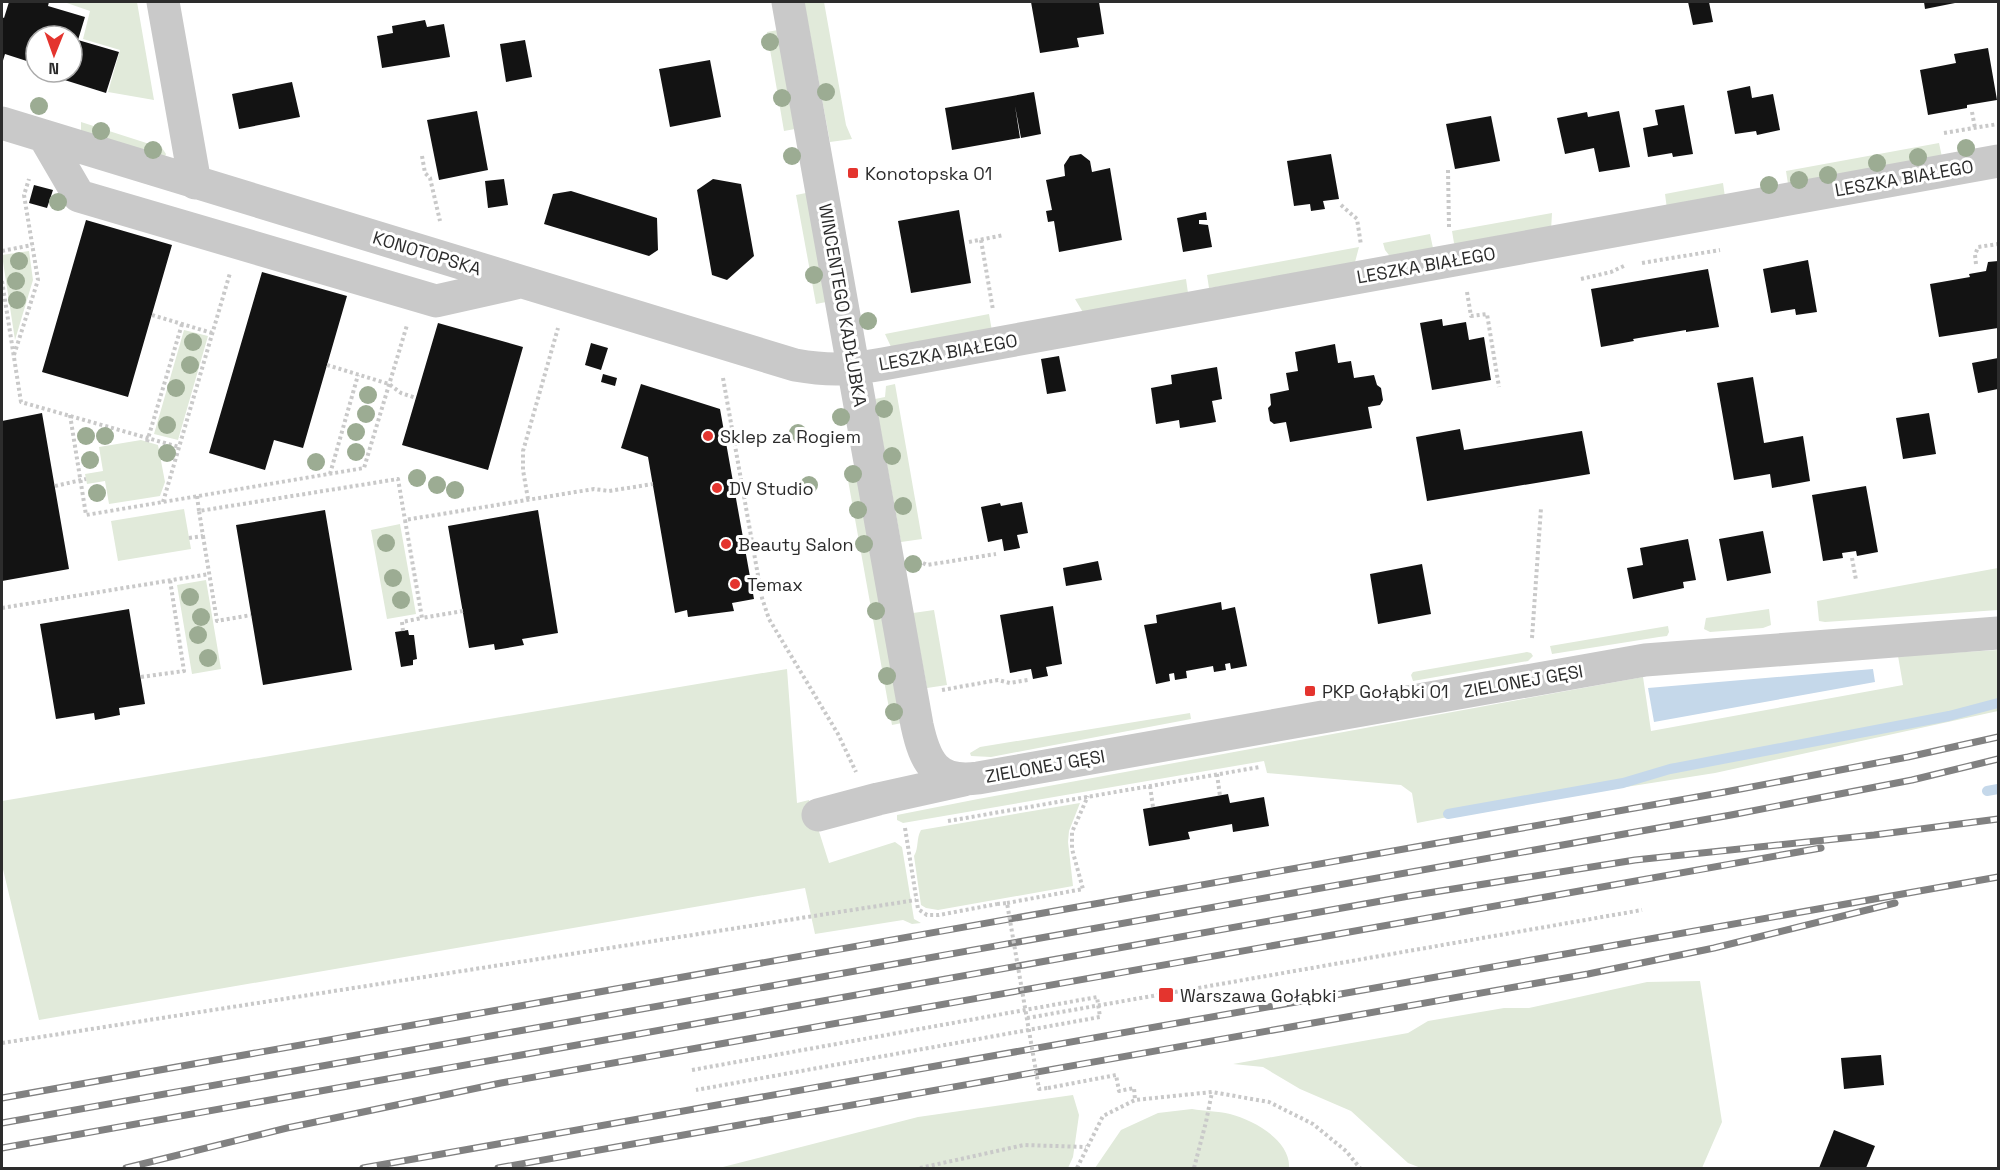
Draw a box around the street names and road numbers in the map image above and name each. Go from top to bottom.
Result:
street label: LESZKA BIAŁEGO [1833,154,1975,202]
street label: WINCENTEGO KADŁUBKA [814,202,872,408]
street label: KONOTOPSKA [370,226,484,280]
street label: LESZKA BIAŁEGO [1355,241,1497,289]
street label: LESZKA BIAŁEGO [877,328,1019,376]
street label: ZIELONEJ GĘSI [1461,659,1585,703]
street label: ZIELONEJ GĘSI [983,744,1107,788]

